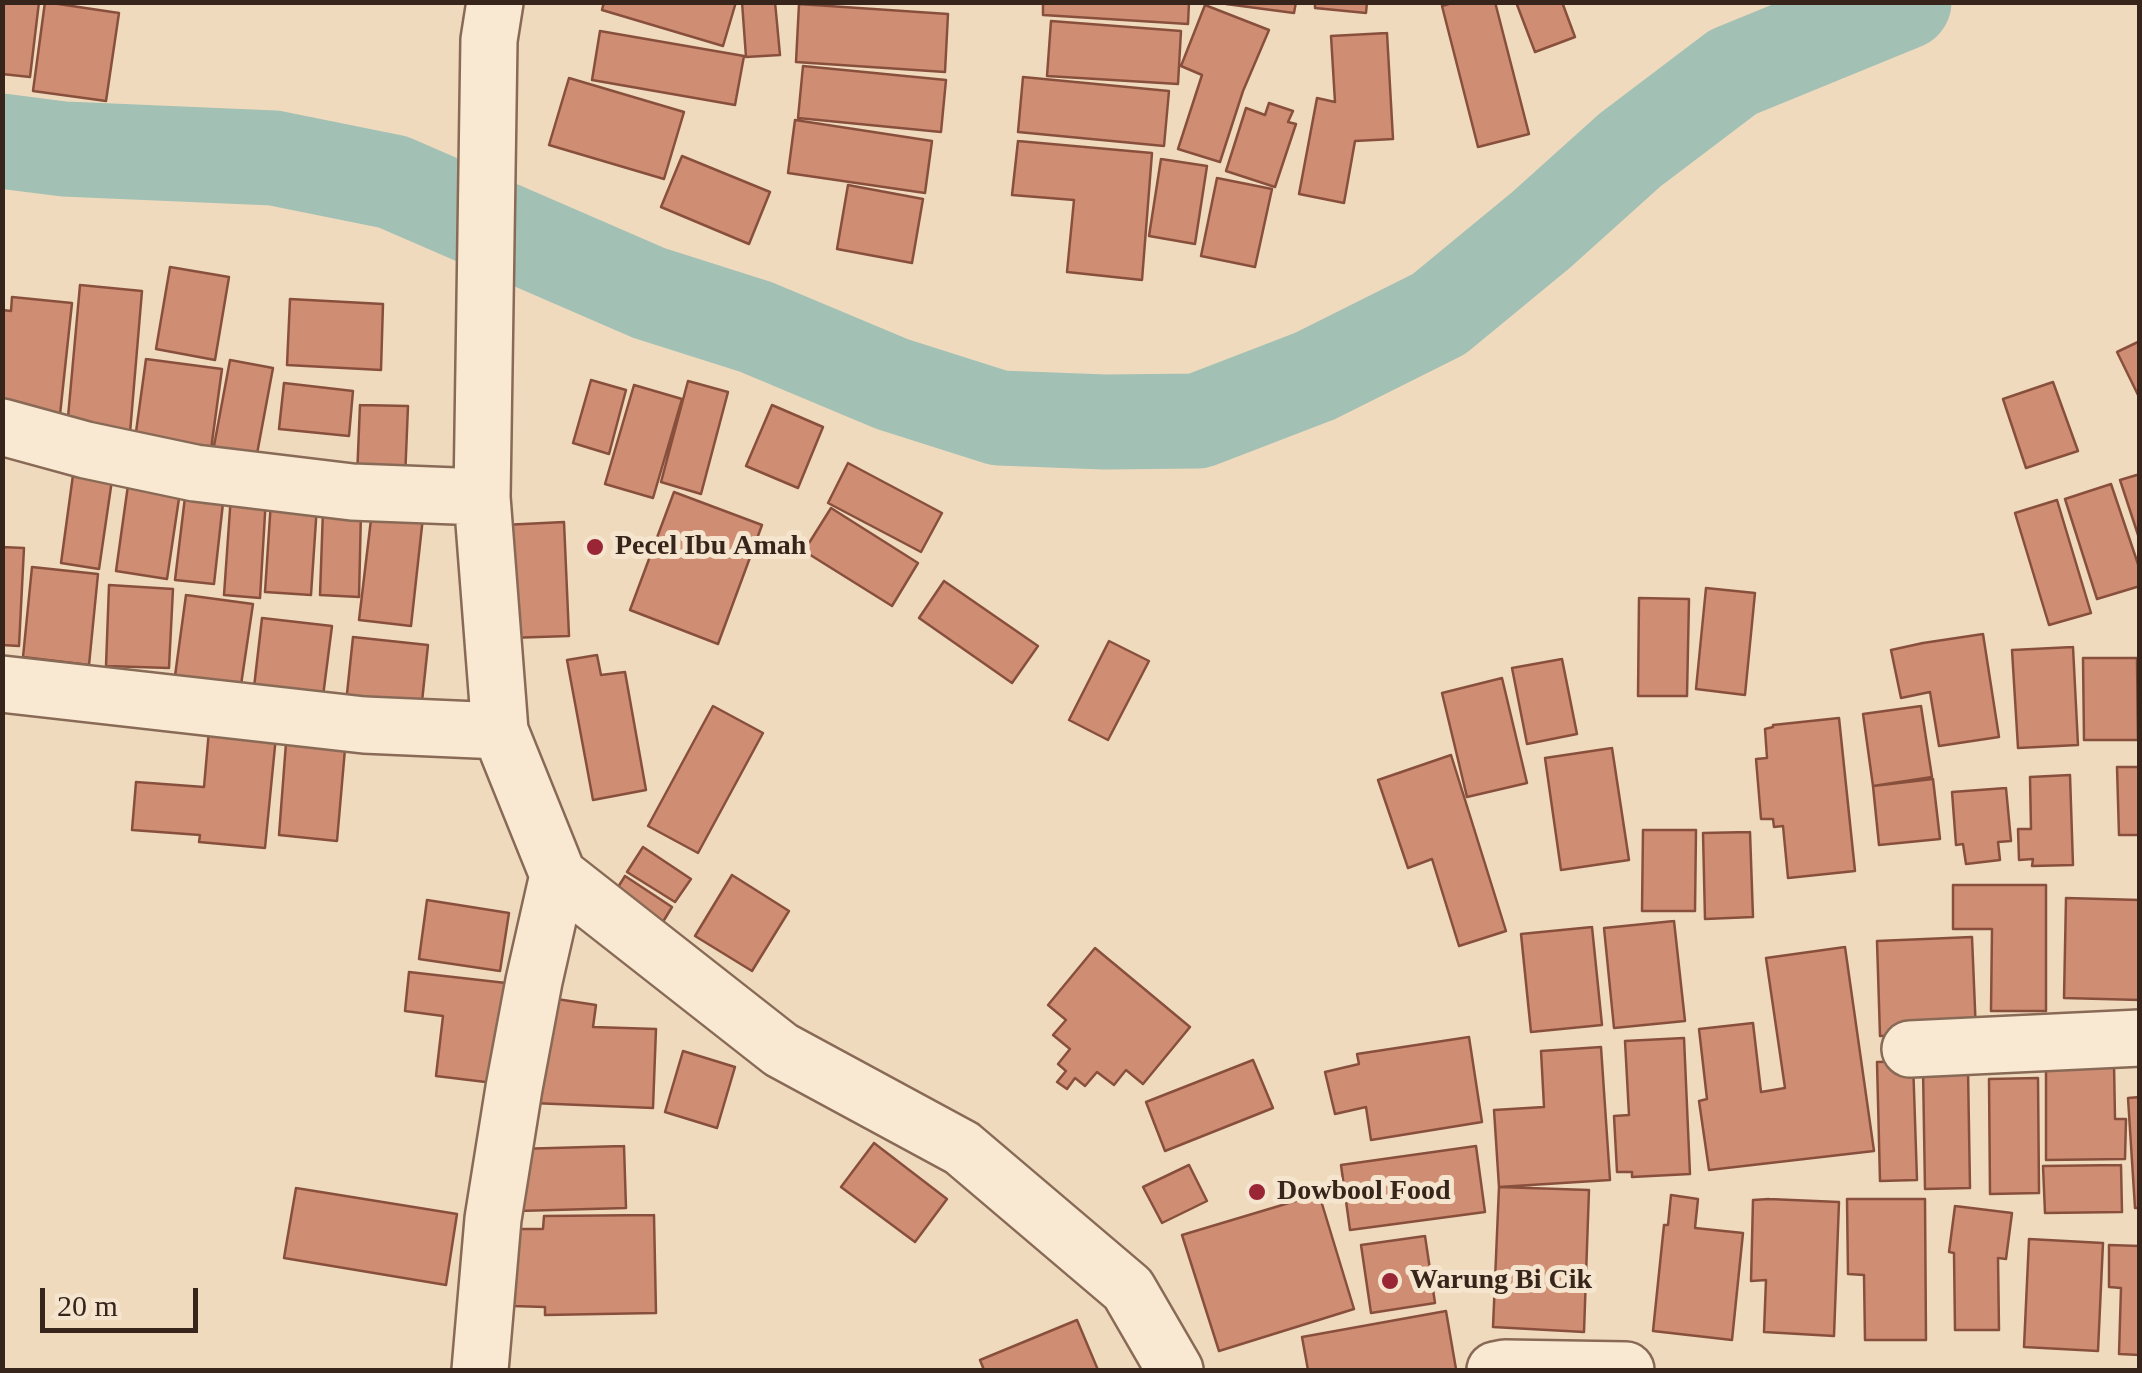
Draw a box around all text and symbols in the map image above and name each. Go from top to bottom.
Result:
place label: Pecel Ibu Amah [615,530,806,564]
marker: Pecel Ibu Amah [584,536,606,558]
place label: Dowbool Food [1277,1175,1450,1209]
marker: Dowbool Food [1246,1181,1268,1203]
place label: Warung Bi Cik [1410,1264,1592,1298]
scale bar [45,1268,202,1330]
marker: Warung Bi Cik [1379,1270,1401,1292]
text: 20 m [57,1289,118,1322]

